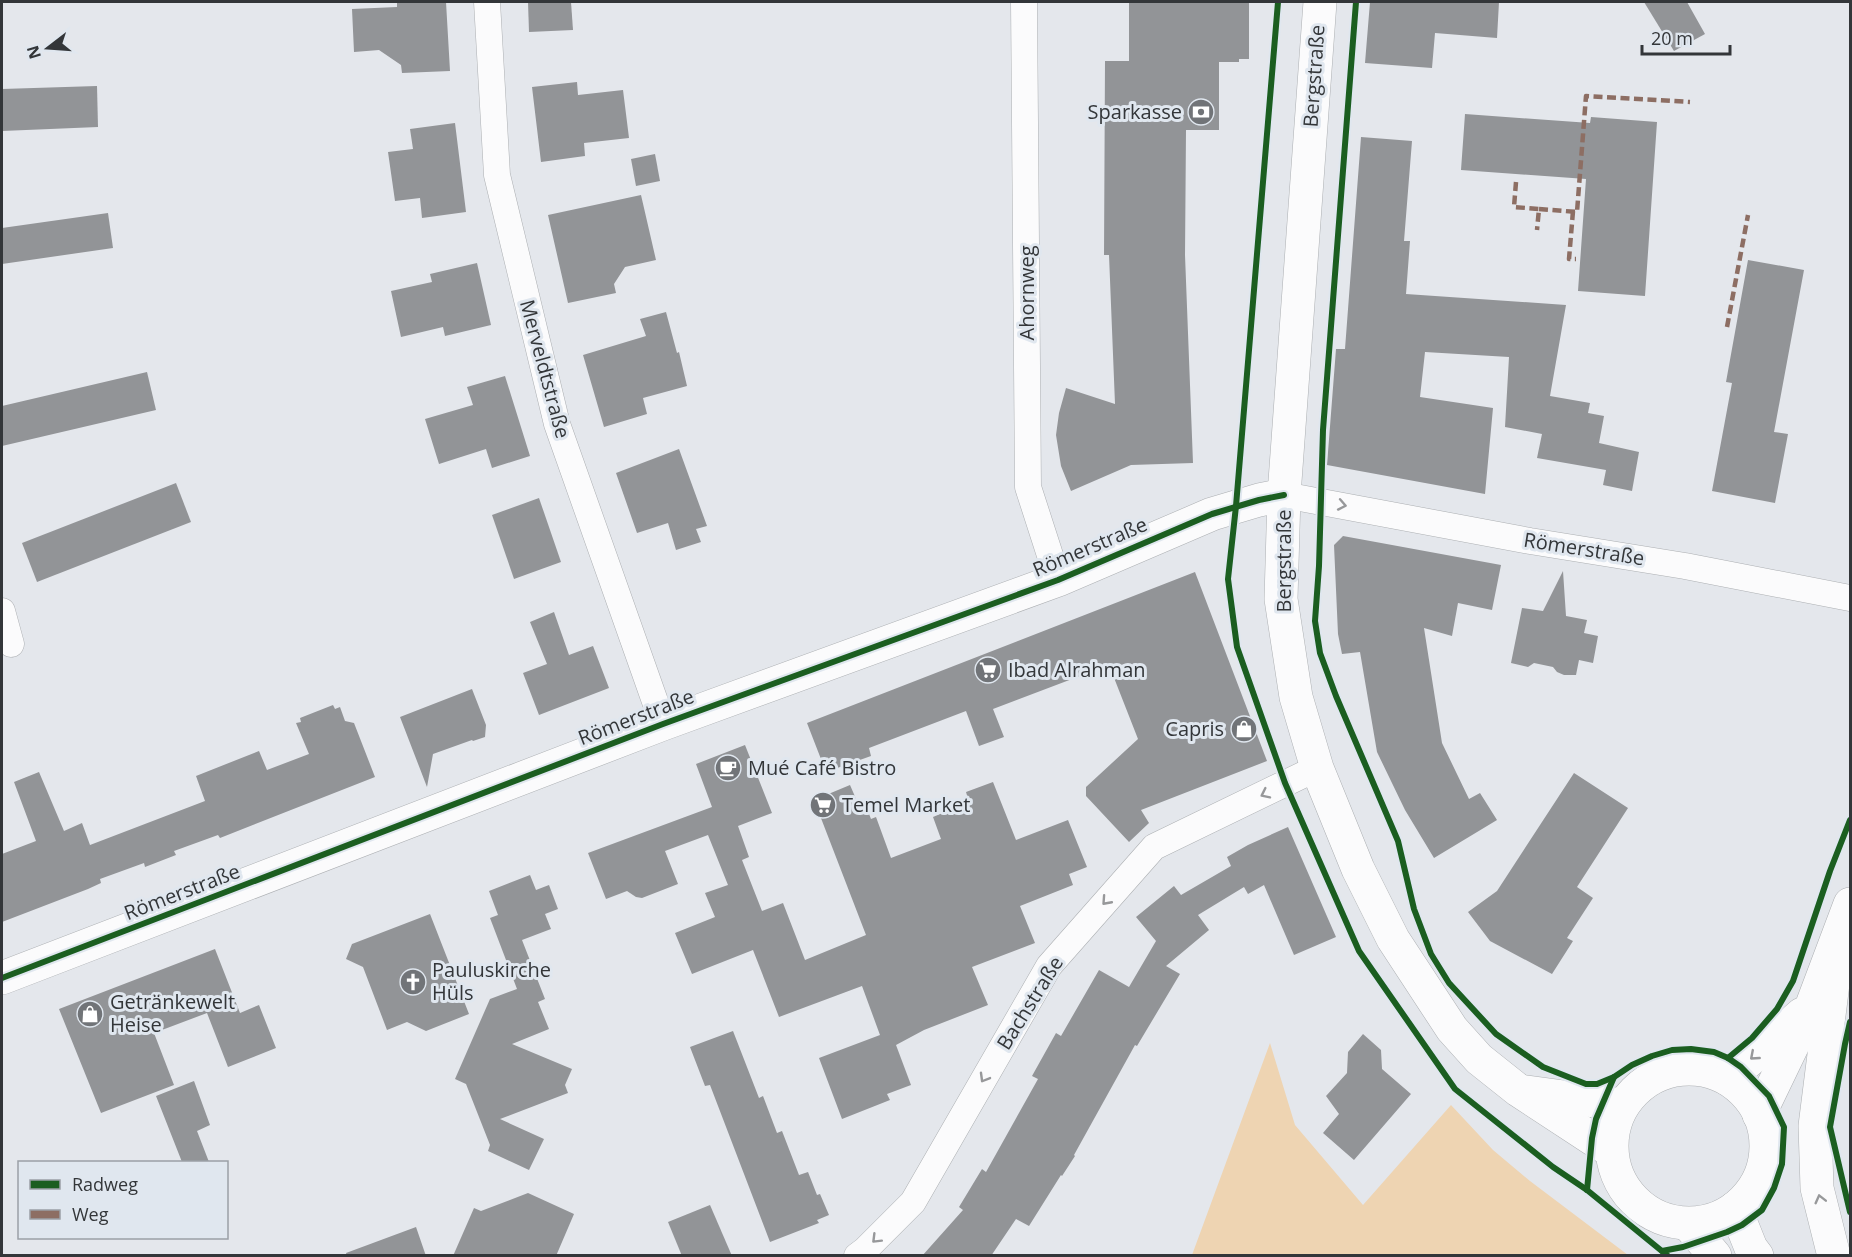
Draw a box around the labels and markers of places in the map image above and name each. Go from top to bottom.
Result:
bank icon: Sparkasse [1186,97,1216,127]
place label: Sparkasse [1088,98,1182,125]
supermarket icon: Ibad Alrahman [973,655,1003,685]
place label: Ibad Alrahman [1008,656,1146,683]
shop icon: Capris [1229,714,1259,744]
place label: Capris [1165,715,1224,742]
cafe icon: Mué Café Bistro [713,753,743,783]
place label: Mué Café Bistro [748,754,896,781]
supermarket icon: Temel Market [808,790,838,820]
place label: Temel Market [842,791,970,818]
place label: Pauluskirche Hüls [432,956,551,1006]
church icon: Pauluskirche Hüls [398,967,428,997]
place label: Getränkewelt Heise [110,988,235,1038]
shop icon: Getränkewelt Heise [75,999,105,1029]

